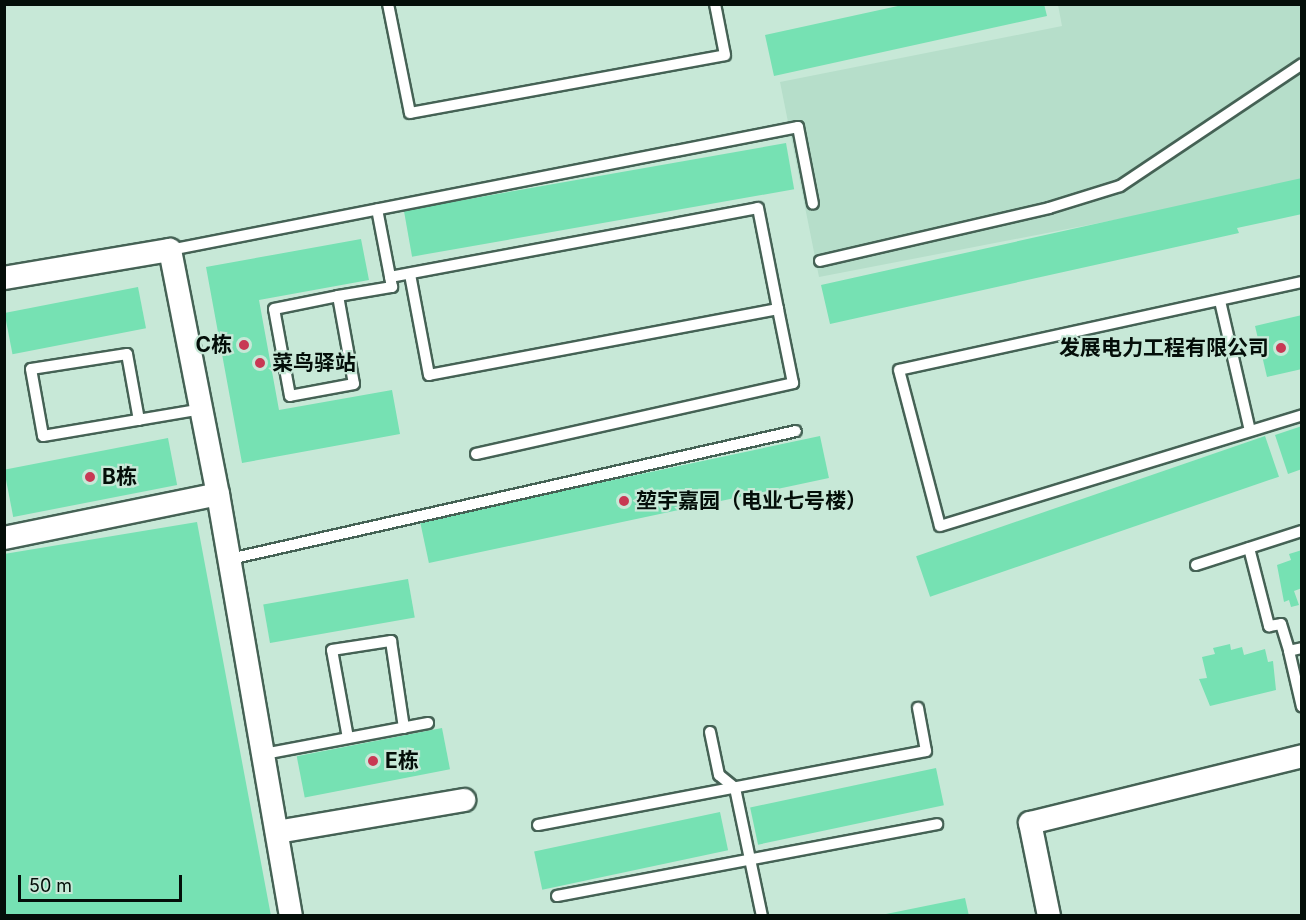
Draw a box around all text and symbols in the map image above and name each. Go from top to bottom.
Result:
place label: C栋 [195,332,232,358]
place label: 发展电力工程有限公司 [1059,335,1269,361]
marker: C栋 [237,338,251,352]
marker: 发展电力工程有限公司 [1274,341,1288,355]
place label: 菜鸟驿站 [272,350,356,376]
marker: 菜鸟驿站 [253,356,267,370]
place label: B栋 [102,464,137,490]
marker: B栋 [83,470,97,484]
place label: 堃宇嘉园（电业七号楼） [636,488,867,514]
marker: 堃宇嘉园（电业七号楼） [617,494,631,508]
place label: E栋 [385,748,419,774]
marker: E栋 [366,754,380,768]
scale bar [21,863,184,901]
text: 50 m [29,875,72,896]

